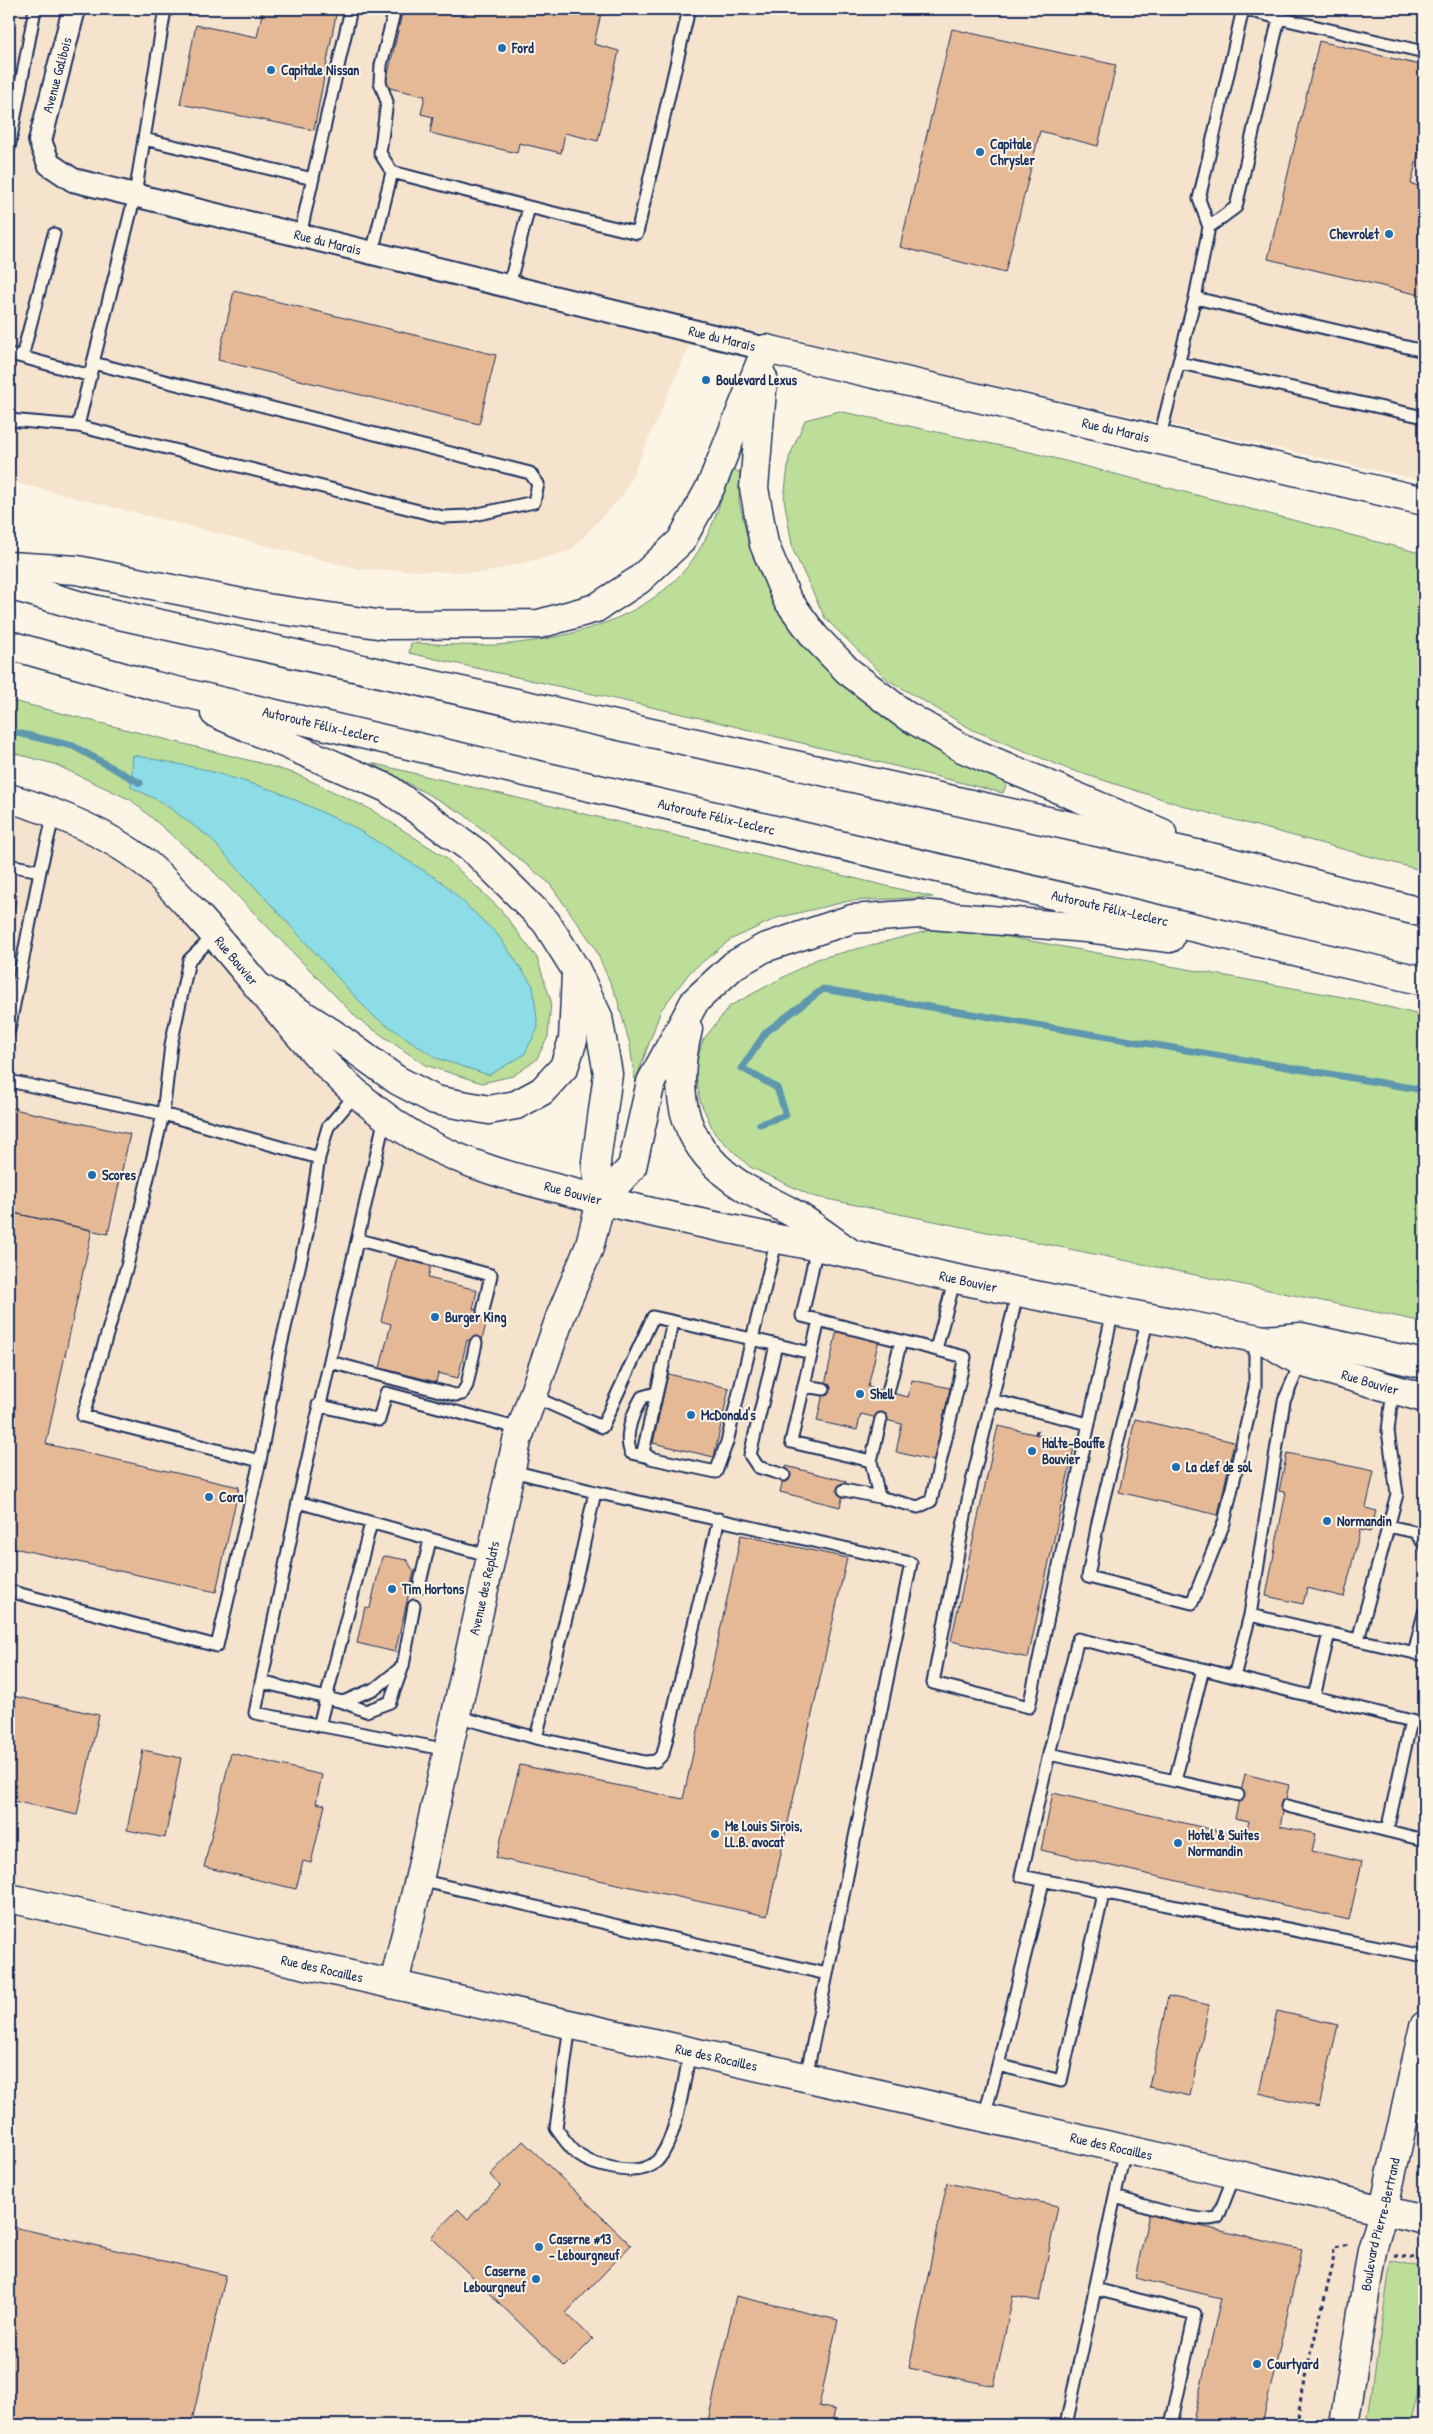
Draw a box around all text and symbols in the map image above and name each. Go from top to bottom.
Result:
street label: Avenue Galibois [37,35,76,115]
place label: Ford [511,38,534,57]
marker: Ford [496,42,508,54]
place label: Capitale Nissan [281,60,359,81]
marker: Capitale Nissan [265,64,277,76]
place label: Capitale Chrysler [990,134,1036,171]
marker: Capitale Chrysler [974,146,986,158]
street label: Rue du Marais [292,224,363,259]
place label: Chevrolet [1329,224,1380,243]
marker: Chevrolet [1383,228,1395,240]
street label: Rue du Marais [687,320,758,355]
place label: Boulevard Lexus [716,370,797,389]
marker: Boulevard Lexus [700,374,712,386]
street label: Rue du Marais [1080,412,1151,446]
street label: Autoroute Félix-Leclerc [261,701,382,747]
street label: Autoroute Félix-Leclerc [656,793,777,839]
street label: Autoroute Félix-Leclerc [1050,885,1171,930]
street label: Rue Bouvier [211,932,264,990]
place label: Scores [102,1165,136,1184]
marker: Scores [86,1169,98,1181]
street label: Rue Bouvier [542,1176,605,1209]
street label: Rue Bouvier [938,1265,1000,1296]
place label: Burger King [445,1307,507,1328]
marker: Burger King [429,1311,441,1323]
street label: Rue Bouvier [1339,1364,1402,1399]
place label: Shell [870,1384,895,1403]
marker: Shell [854,1388,866,1400]
place label: McDonald's [701,1405,756,1424]
marker: McDonald's [685,1409,697,1421]
place label: Halte-Bouffe Bouvier [1042,1433,1105,1468]
marker: Halte-Bouffe Bouvier [1026,1445,1038,1457]
place label: La clef de sol [1186,1457,1252,1476]
marker: La clef de sol [1170,1461,1182,1473]
place label: Cora [219,1487,244,1506]
marker: Cora [203,1491,215,1503]
place label: Normandin [1337,1511,1392,1530]
marker: Normandin [1321,1515,1333,1527]
street label: Avenue des Replats [464,1539,503,1637]
place label: Tim Hortons [401,1579,465,1598]
marker: Tim Hortons [386,1583,398,1595]
place label: Me Louis Sirois, LL.B. avocat [725,1816,802,1851]
place label: Hotel & Suites Normandin [1188,1825,1260,1860]
marker: Me Louis Sirois, LL.B. avocat [709,1828,721,1840]
marker: Hotel & Suites Normandin [1172,1837,1184,1849]
street label: Rue des Rocailles [279,1950,365,1986]
street label: Rue des Rocailles [674,2038,759,2075]
street label: Rue des Rocailles [1069,2127,1154,2164]
street label: Boulevard Pierre-Bertrand [1356,2155,1404,2292]
place label: Caserne #13 - Lebourgneuf [549,2229,621,2266]
marker: Caserne #13 - Lebourgneuf [533,2241,545,2253]
place label: Caserne Lebourgneuf [464,2261,527,2298]
marker: Caserne Lebourgneuf [530,2273,542,2285]
place label: Courtyard [1267,2354,1319,2375]
marker: Courtyard [1251,2358,1263,2370]

